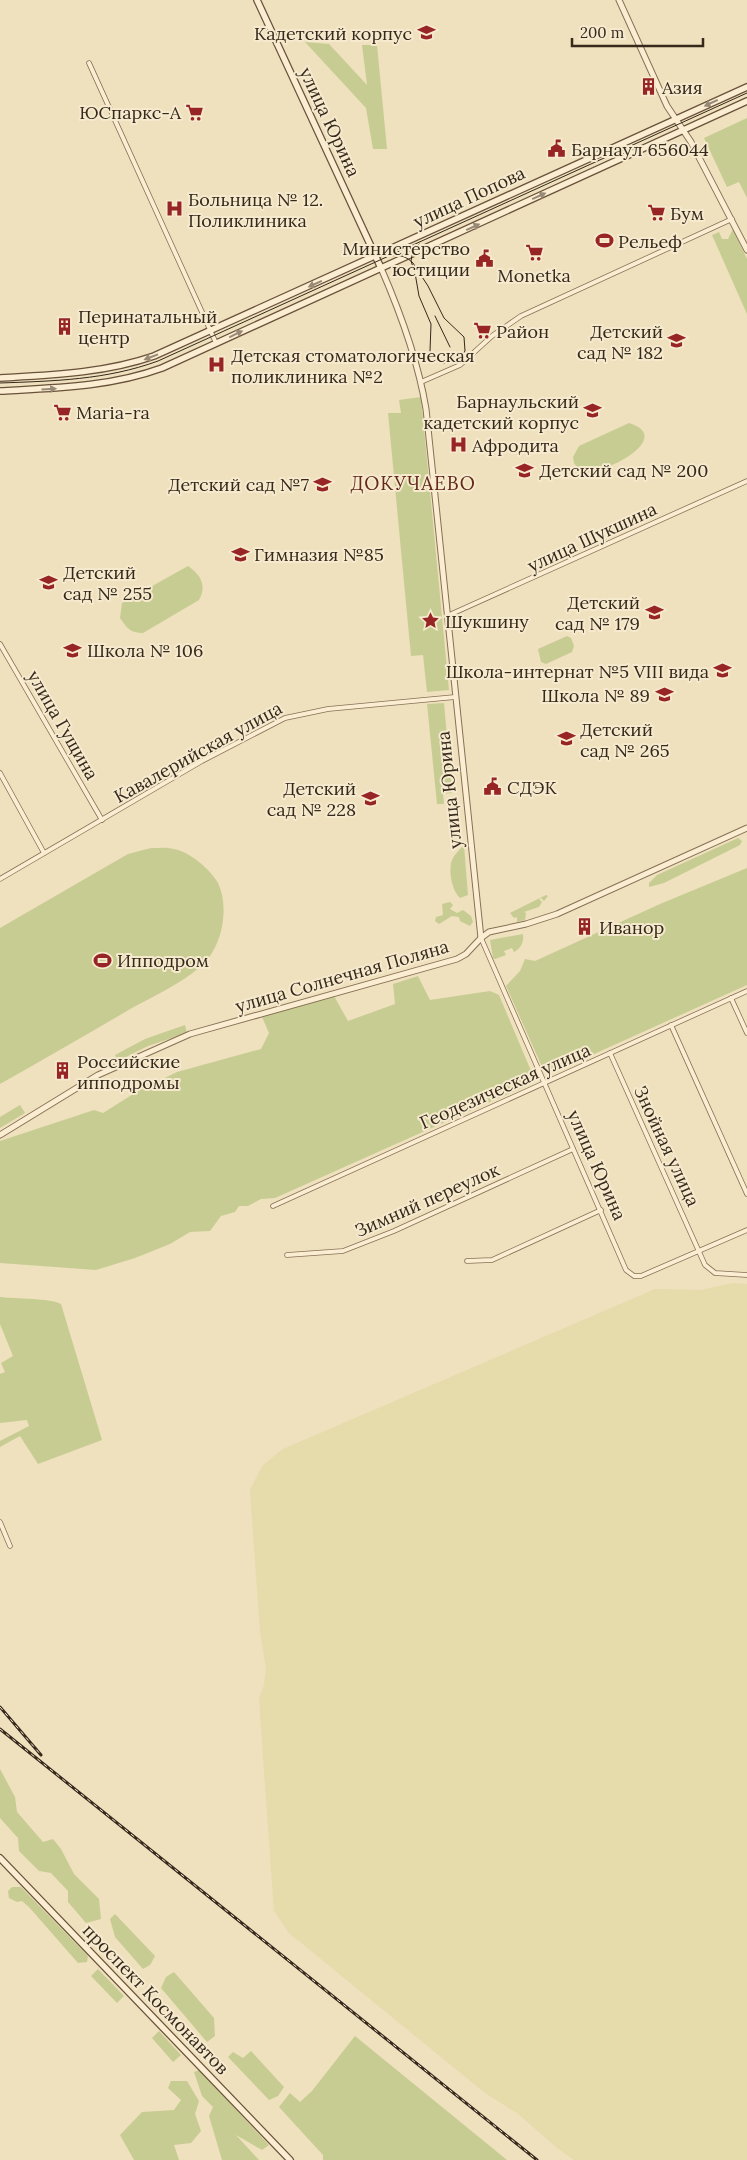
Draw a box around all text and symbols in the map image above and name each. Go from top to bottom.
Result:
scale bar [572,15,703,47]
place label: Кадетский корпус [254,22,412,45]
school or university icon: Кадетский корпус [416,23,436,43]
text: 200 m [580,23,624,42]
street label: улица Юрина [295,63,365,181]
place label: Азия [661,76,703,99]
building icon: Азия [638,77,658,97]
one-way arrow [704,100,718,108]
place label: ЮСпаркс-А [79,101,182,124]
supermarket icon: ЮСпаркс-А [185,102,205,122]
place label: Барнаул 656044 [571,138,709,161]
public building icon: Барнаул 656044 [547,139,567,159]
street label: улица Попова [409,161,529,233]
place label: Больница № 12. Поликлиника [188,188,323,232]
one-way arrow [532,191,546,199]
hospital icon: Больница № 12. Поликлиника [164,199,184,219]
place label: Бум [670,202,704,225]
supermarket icon: Бум [646,203,666,223]
one-way arrow [466,222,480,230]
place label: Рельеф [618,230,682,253]
sports icon: Рельеф [594,231,614,251]
place label: Министерство юстиции [342,237,470,281]
supermarket icon: Monetka [524,242,544,262]
public building icon: Министерство юстиции [474,248,494,268]
place label: Monetka [497,264,571,287]
one-way arrow [308,280,322,288]
place label: Перинатальный центр [78,305,217,349]
building icon: Перинатальный центр [54,316,74,336]
place label: Район [496,320,549,343]
place label: Детский сад № 182 [577,320,663,364]
supermarket icon: Район [472,321,492,341]
one-way arrow [229,330,244,338]
school or university icon: Детский сад № 182 [667,331,687,351]
place label: Детская стоматологическая поликлиника №2 [231,344,475,388]
one-way arrow [143,354,158,361]
hospital icon: Детская стоматологическая поликлиника №2 [207,355,227,375]
one-way arrow [41,384,57,392]
place label: Барнаульский кадетский корпус [424,390,579,434]
place label: Maria-ra [76,401,150,424]
school or university icon: Барнаульский кадетский корпус [583,401,603,421]
supermarket icon: Maria-ra [52,402,72,422]
place label: Афродита [471,434,559,457]
hospital icon: Афродита [448,435,468,455]
place label: Детский сад № 200 [539,459,708,482]
school or university icon: Детский сад № 200 [515,460,535,480]
district label: ДОКУЧАЕВО [350,471,476,495]
place label: Детский сад №7 [168,473,309,496]
school or university icon: Детский сад №7 [313,474,333,494]
street label: улица Шукшина [524,497,660,577]
place label: Гимназия №85 [254,543,384,566]
school or university icon: Гимназия №85 [230,544,250,564]
place label: Детский сад № 255 [63,561,152,605]
school or university icon: Детский сад № 255 [39,572,59,592]
place label: Детский сад № 179 [555,591,640,635]
school or university icon: Детский сад № 179 [644,602,664,622]
place label: Шукшину [445,610,529,633]
place icon: Шукшину [421,611,441,631]
place label: Школа № 106 [87,639,203,662]
school or university icon: Школа № 106 [63,640,83,660]
place label: Школа-интернат №5 VIII вида [446,660,709,683]
school or university icon: Школа-интернат №5 VIII вида [713,661,733,681]
street label: улица Гущина [22,666,104,784]
place label: Школа № 89 [541,684,650,707]
school or university icon: Школа № 89 [654,685,674,705]
street label: Кавалерийская улица [110,696,286,808]
place label: Детский сад № 265 [580,718,670,762]
school or university icon: Детский сад № 265 [556,729,576,749]
street label: улица Юрина [431,730,467,850]
place label: СДЭК [507,776,557,799]
place label: Детский сад № 228 [267,777,356,821]
public building icon: СДЭК [483,777,503,797]
school or university icon: Детский сад № 228 [360,788,380,808]
place label: Иванор [599,916,664,939]
building icon: Иванор [575,917,595,937]
street label: улица Солнечная Поляна [233,934,451,1018]
place label: Ипподром [117,949,209,972]
sports icon: Ипподром [93,950,113,970]
street label: Геодезическая улица [416,1038,594,1134]
place label: Российские ипподромы [77,1050,181,1094]
building icon: Российские ипподромы [53,1061,73,1081]
street label: Знойная улица [629,1082,705,1210]
street label: улица Юрина [562,1106,632,1224]
street label: Зимний переулок [351,1158,503,1242]
street label: проспект Космонавтов [78,1919,234,2079]

